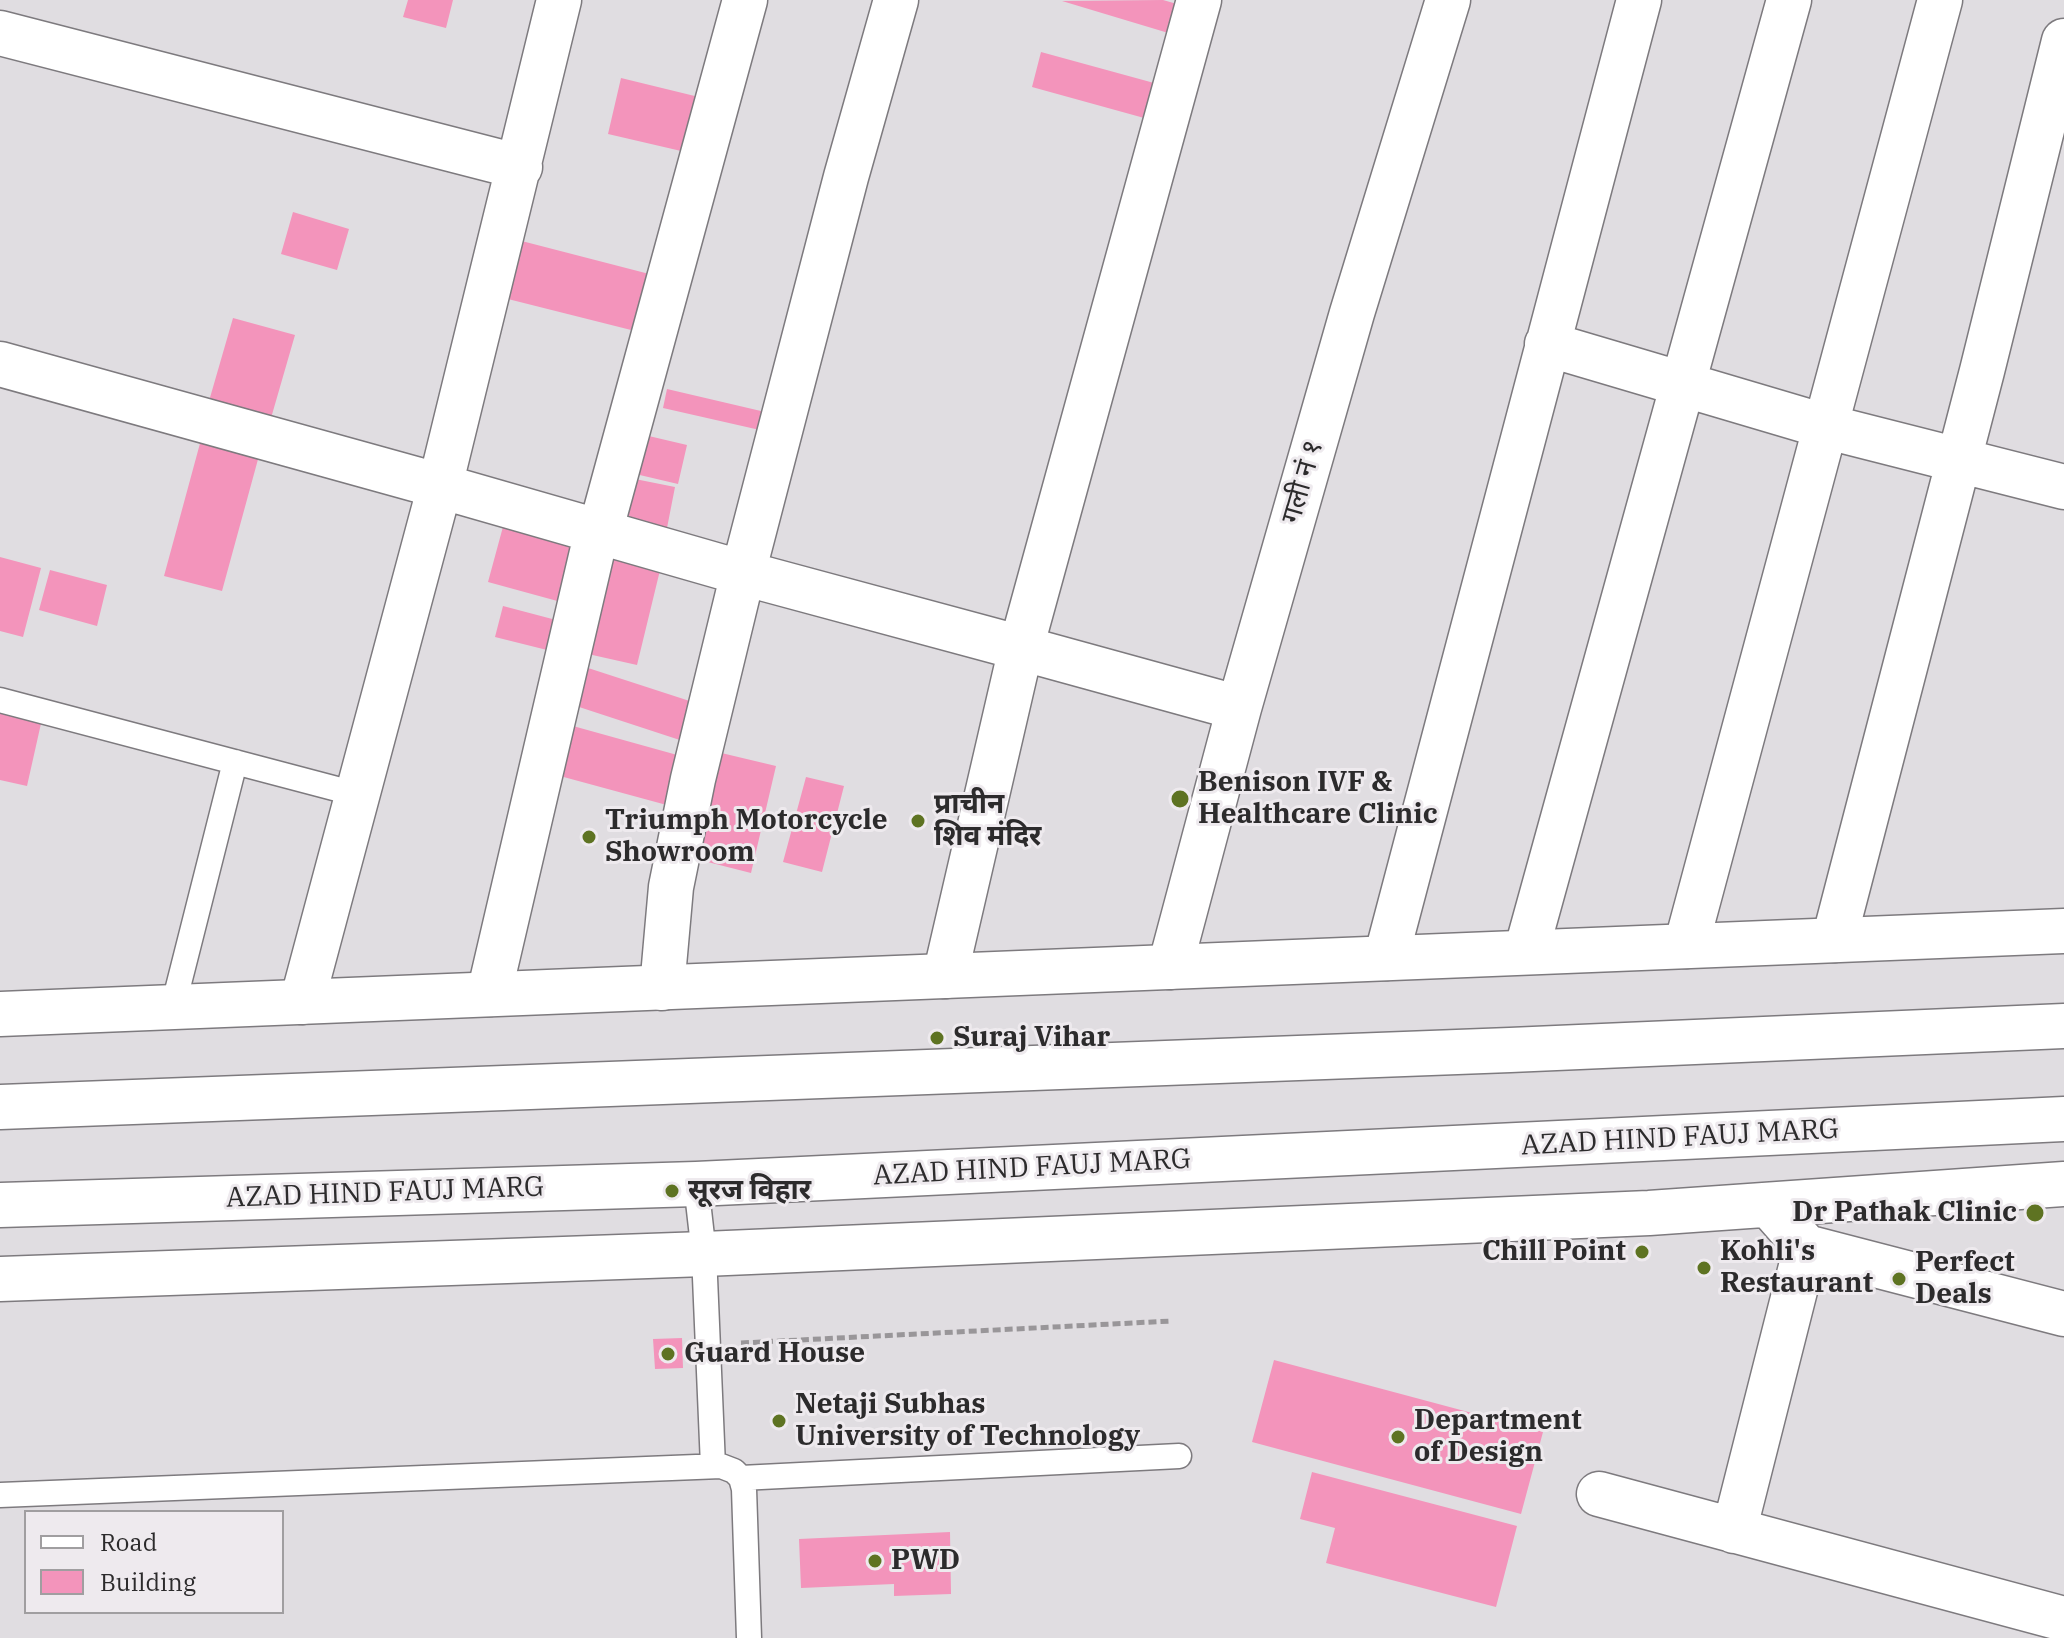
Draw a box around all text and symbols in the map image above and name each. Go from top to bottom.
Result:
street label: गली नं १ [1275,436,1331,528]
place label: Benison IVF & Healthcare Clinic [1198,766,1438,832]
place label: प्राचीन शिव मंदिर [934,788,1041,854]
marker: Benison IVF & Healthcare Clinic [1169,788,1191,810]
place label: Triumph Motorcycle Showroom [605,804,888,870]
marker: प्राचीन शिव मंदिर [909,812,927,830]
marker: Triumph Motorcycle Showroom [580,828,598,846]
place label: Suraj Vihar [953,1021,1110,1055]
marker: Suraj Vihar [928,1029,946,1047]
street label: AZAD HIND FAUJ MARG [1520,1113,1840,1163]
street label: AZAD HIND FAUJ MARG [872,1143,1192,1193]
street label: AZAD HIND FAUJ MARG [225,1171,545,1215]
place label: सूरज विहार [688,1174,811,1208]
marker: सूरज विहार [663,1182,681,1200]
place label: Dr Pathak Clinic [1792,1196,2017,1230]
marker: Dr Pathak Clinic [2024,1202,2046,1224]
place label: Chill Point [1482,1235,1626,1269]
place label: Kohli's Restaurant [1720,1235,1873,1301]
marker: Chill Point [1633,1243,1651,1261]
place label: Perfect Deals [1915,1246,2015,1312]
marker: Kohli's Restaurant [1695,1259,1713,1277]
marker: Perfect Deals [1890,1270,1908,1288]
place label: Guard House [684,1337,865,1371]
marker: Guard House [659,1345,677,1363]
place label: Netaji Subhas University of Technology [795,1388,1140,1454]
place label: Department of Design [1414,1404,1582,1470]
marker: Netaji Subhas University of Technology [770,1412,788,1430]
marker: Department of Design [1389,1428,1407,1446]
legend [24,1510,284,1614]
text: Road [100,1526,157,1558]
place label: PWD [891,1544,960,1578]
marker: PWD [866,1552,884,1570]
text: Building [100,1566,196,1598]

